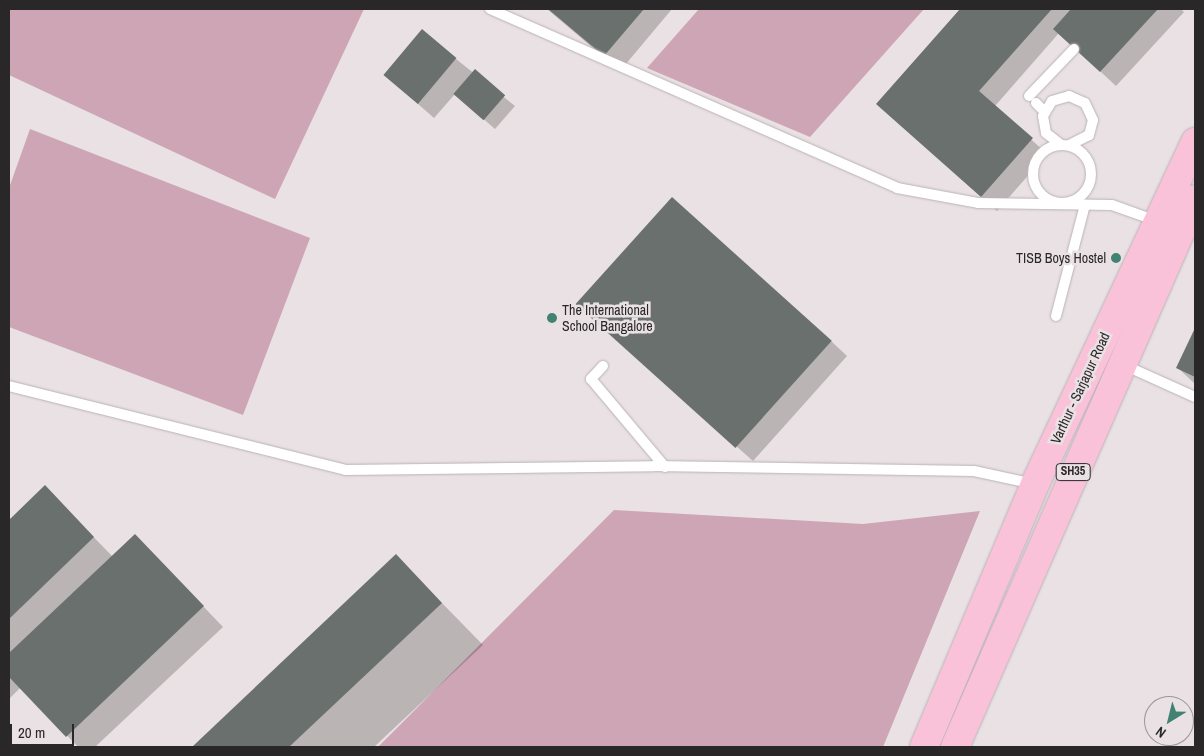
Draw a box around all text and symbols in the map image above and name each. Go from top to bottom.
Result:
place label: TISB Boys Hostel [1016,250,1106,266]
marker: TISB Boys Hostel [1110,252,1122,264]
place label: The International School Bangalore [562,302,653,334]
marker: The International School Bangalore [546,312,558,324]
street label: Varthur - Sarjapur Road [1047,330,1113,446]
road number: SH35 [1056,462,1090,482]
north arrow [1144,696,1194,746]
scale bar [12,714,76,746]
text: 20 m [18,722,45,743]
text: N [1152,723,1169,742]

